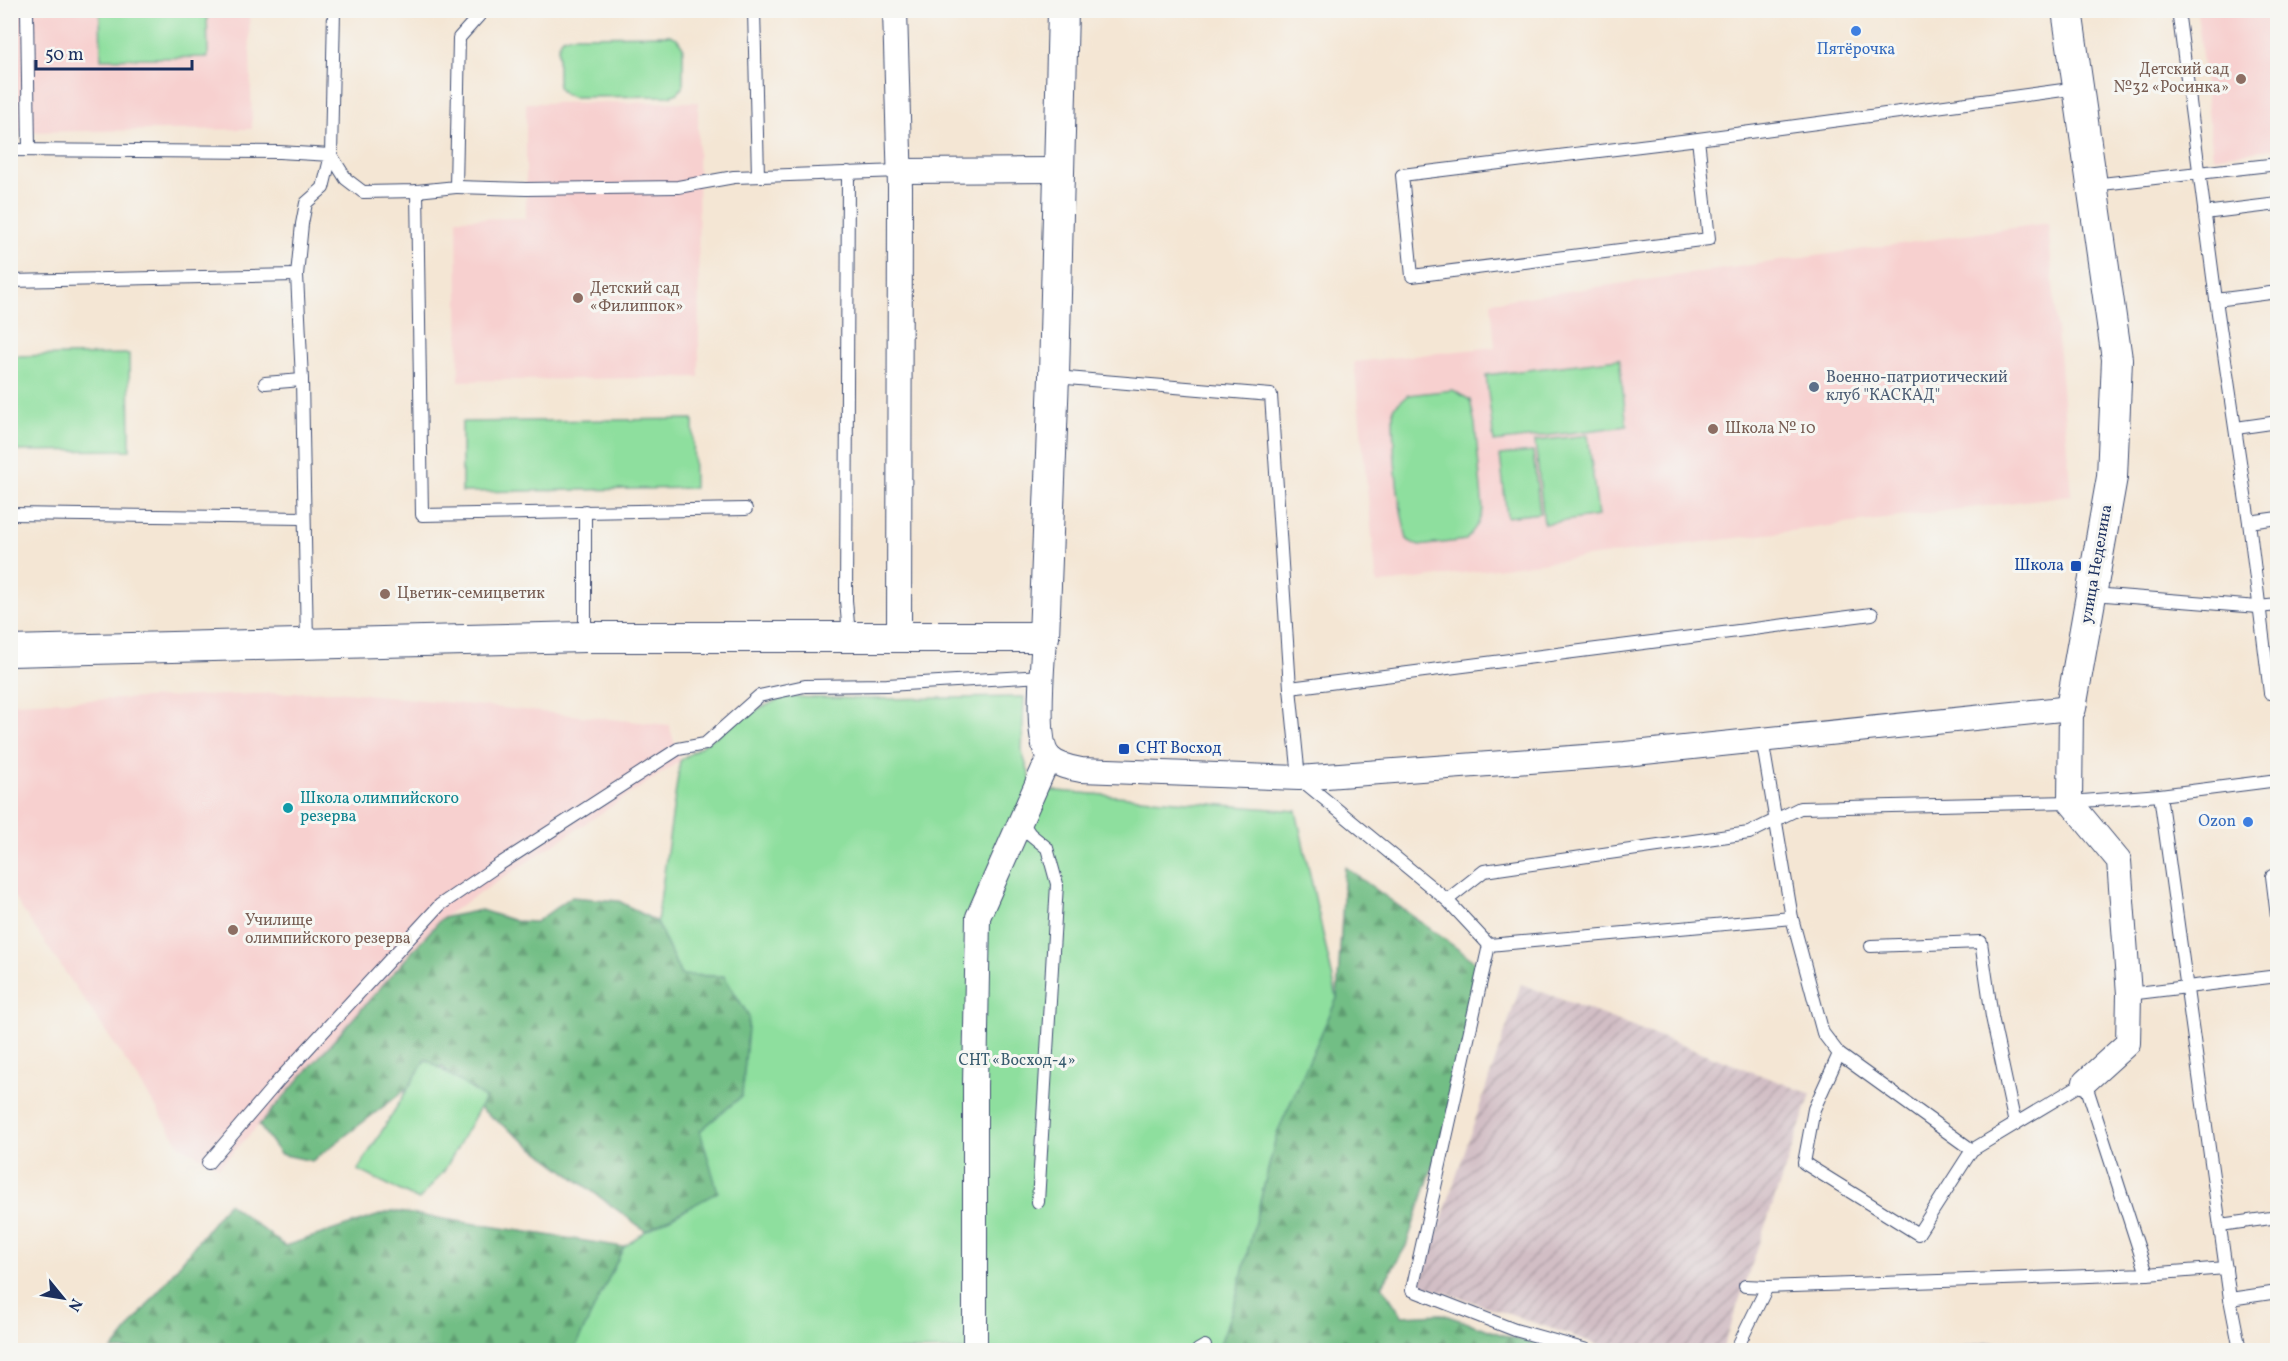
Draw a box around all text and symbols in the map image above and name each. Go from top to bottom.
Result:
marker: Пятёрочка [1849,24,1863,38]
scale bar [36,33,192,71]
place label: Пятёрочка [1817,39,1895,61]
text: 50 m [45,43,84,68]
place label: Детский сад №32 «Росинка» [2114,59,2229,99]
marker: Детский сад №32 «Росинка» [2234,72,2248,86]
place label: Детский сад «Филиппок» [590,278,683,318]
marker: Детский сад «Филиппок» [571,291,585,305]
place label: Военно-патриотический клуб "КАСКАД" [1826,367,2008,407]
marker: Военно-патриотический клуб "КАСКАД" [1807,380,1821,394]
place label: Школа № 10 [1725,418,1816,440]
marker: Школа № 10 [1706,422,1720,436]
street label: улица Неделина [2076,503,2118,625]
place label: Школа [2014,555,2064,577]
marker: Школа [2069,559,2083,573]
place label: Цветик-семицветик [397,583,545,605]
marker: Цветик-семицветик [378,587,392,601]
place label: СНТ Восход [1136,738,1221,760]
marker: СНТ Восход [1117,742,1131,756]
place label: Школа олимпийского резерва [300,788,459,828]
marker: Школа олимпийского резерва [281,801,295,815]
place label: Ozon [2198,811,2236,833]
marker: Ozon [2241,815,2255,829]
place label: Училище олимпийского резерва [245,910,411,950]
marker: Училище олимпийского резерва [226,923,240,937]
park label: СНТ «Восход-4» [959,1050,1075,1072]
north arrow [33,1268,93,1328]
text: N [62,1294,87,1315]

